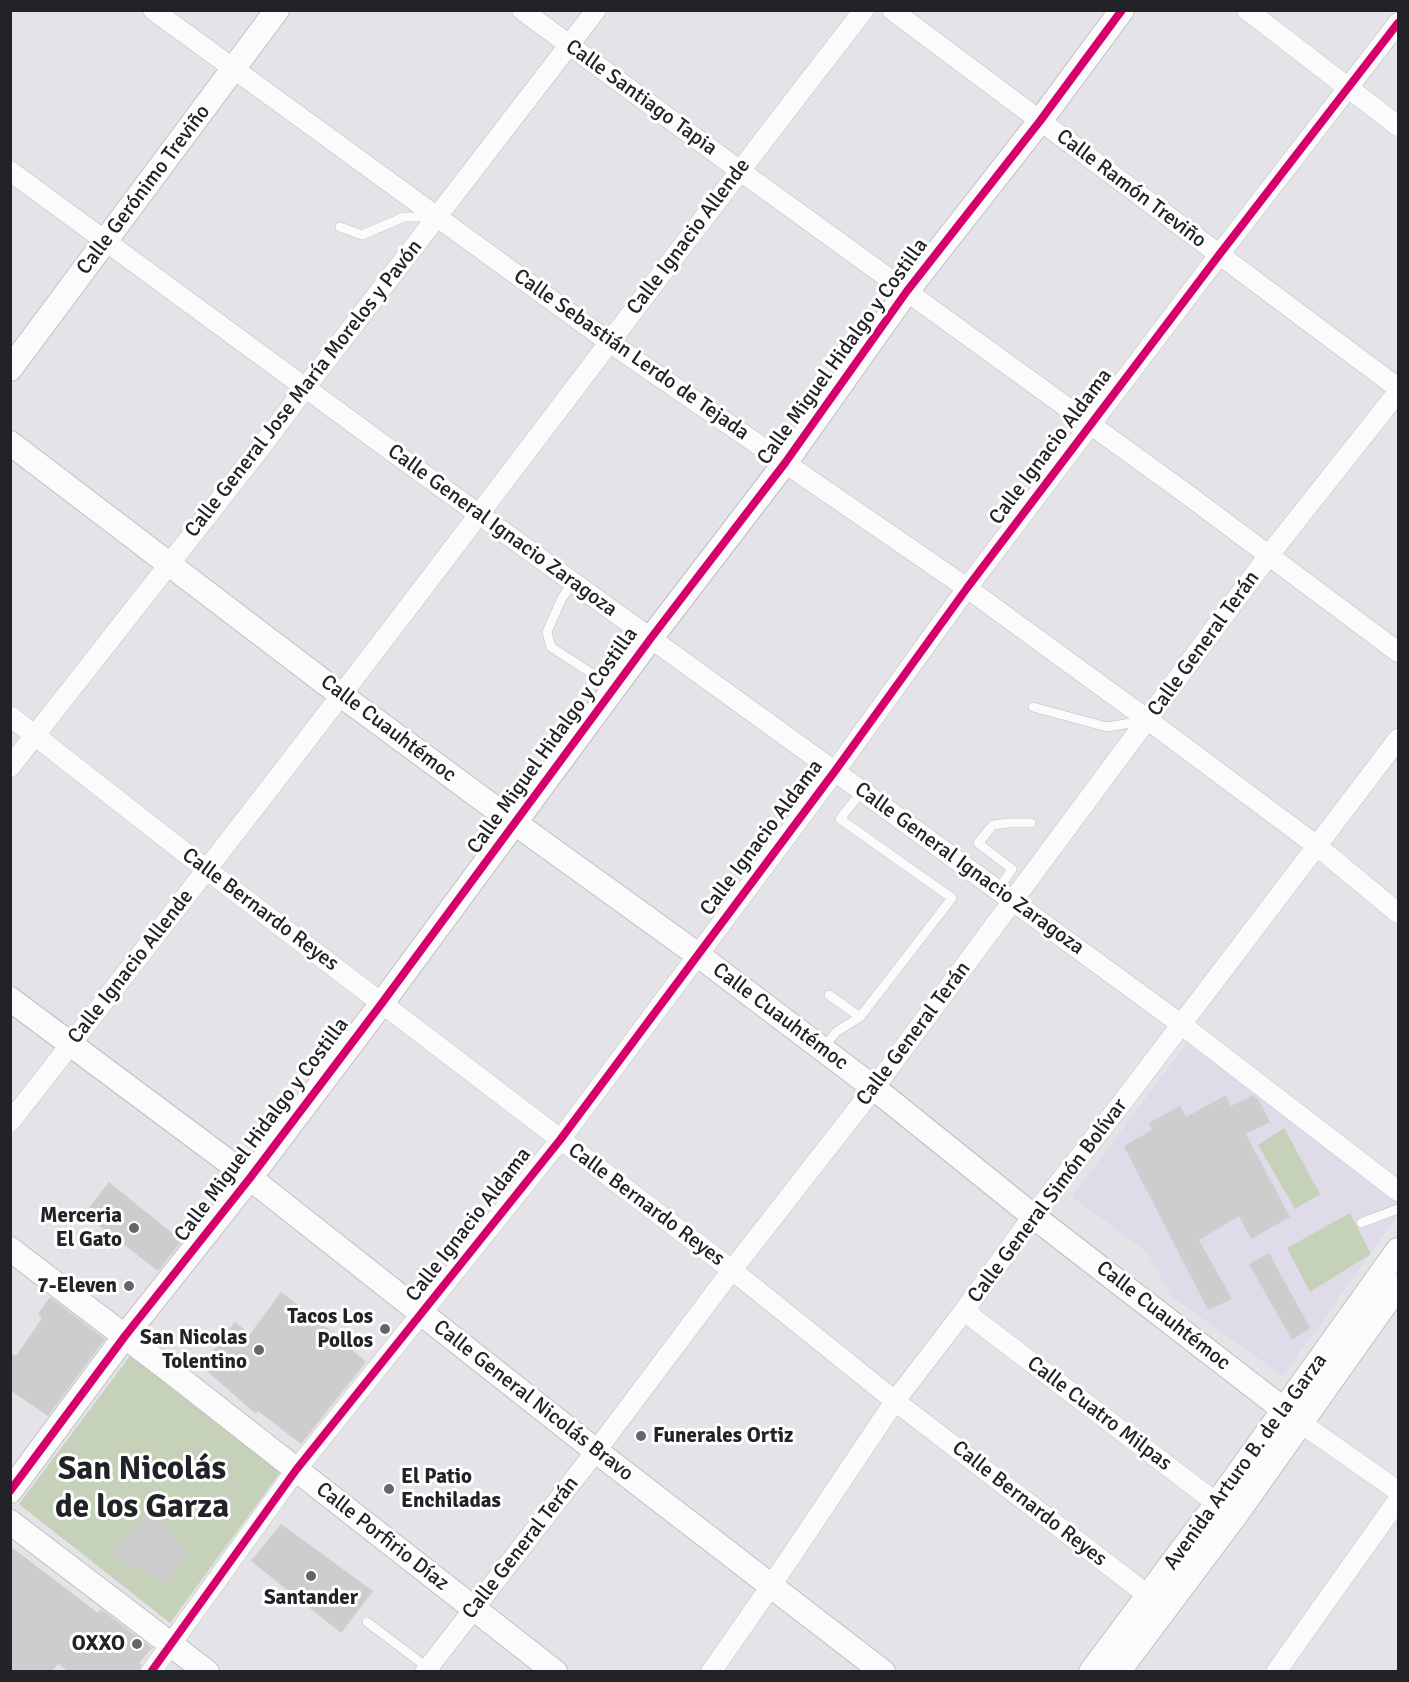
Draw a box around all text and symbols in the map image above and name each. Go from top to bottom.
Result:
street label: Calle Santiago Tapia [560,35,722,161]
street label: Calle Gerónimo Treviño [72,100,216,280]
street label: Calle Ramón Treviño [1051,124,1211,254]
street label: Calle Ignacio Allende [622,154,756,320]
street label: Calle Miguel Hidalgo y Costilla [752,234,934,470]
street label: Calle General Jose María Morelos y Pavón [180,235,428,543]
street label: Calle Sebastián Lerdo de Tejada [508,264,754,446]
street label: Calle Ignacio Aldama [984,364,1118,530]
street label: Calle General Ignacio Zaragoza [382,439,622,623]
street label: Calle General Terán [1143,566,1265,722]
street label: Calle Miguel Hidalgo y Costilla [462,623,644,859]
street label: Calle Cuauhtémoc [315,670,461,788]
street label: Calle Ignacio Aldama [695,755,829,921]
street label: Calle General Ignacio Zaragoza [849,777,1089,961]
street label: Calle Bernardo Reyes [177,843,343,977]
street label: Calle Ignacio Allende [63,885,199,1049]
street label: Calle General Terán [852,957,976,1111]
street label: Calle Cuauhtémoc [707,958,853,1076]
street label: Calle Miguel Hidalgo y Costilla [169,1013,355,1247]
street label: Calle General Simón Bolívar [963,1094,1133,1308]
street label: Calle Bernardo Reyes [563,1138,729,1272]
street label: Calle Ignacio Aldama [401,1143,537,1307]
place label: Merceria El Gato [40,1203,122,1253]
marker: Merceria El Gato [127,1221,141,1235]
street label: Calle Cuauhtémoc [1091,1256,1235,1376]
place label: 7-Eleven [37,1273,117,1299]
marker: 7-Eleven [122,1279,136,1293]
place label: Tacos Los Pollos [287,1304,373,1354]
street label: Calle General Nicolás Bravo [428,1315,638,1487]
marker: Tacos Los Pollos [378,1322,392,1336]
place label: San Nicolas Tolentino [140,1325,247,1375]
marker: San Nicolas Tolentino [252,1343,266,1357]
street label: Avenida Arturo B. de la Garza [1159,1349,1333,1575]
street label: Calle Cuatro Milpas [1022,1351,1176,1477]
place label: Funerales Ortiz [653,1423,793,1449]
marker: Funerales Ortiz [634,1429,648,1443]
street label: Calle Bernardo Reyes [947,1436,1111,1572]
district label: San Nicolás de los Garza [55,1450,229,1528]
place label: El Patio Enchiladas [401,1464,501,1514]
street label: Calle General Terán [458,1472,584,1624]
street label: Calle Porfirio Díaz [311,1477,453,1597]
marker: El Patio Enchiladas [382,1482,396,1496]
marker: Santander [304,1569,318,1583]
place label: Santander [264,1585,358,1611]
place label: OXXO [72,1631,125,1657]
marker: OXXO [130,1637,144,1651]

